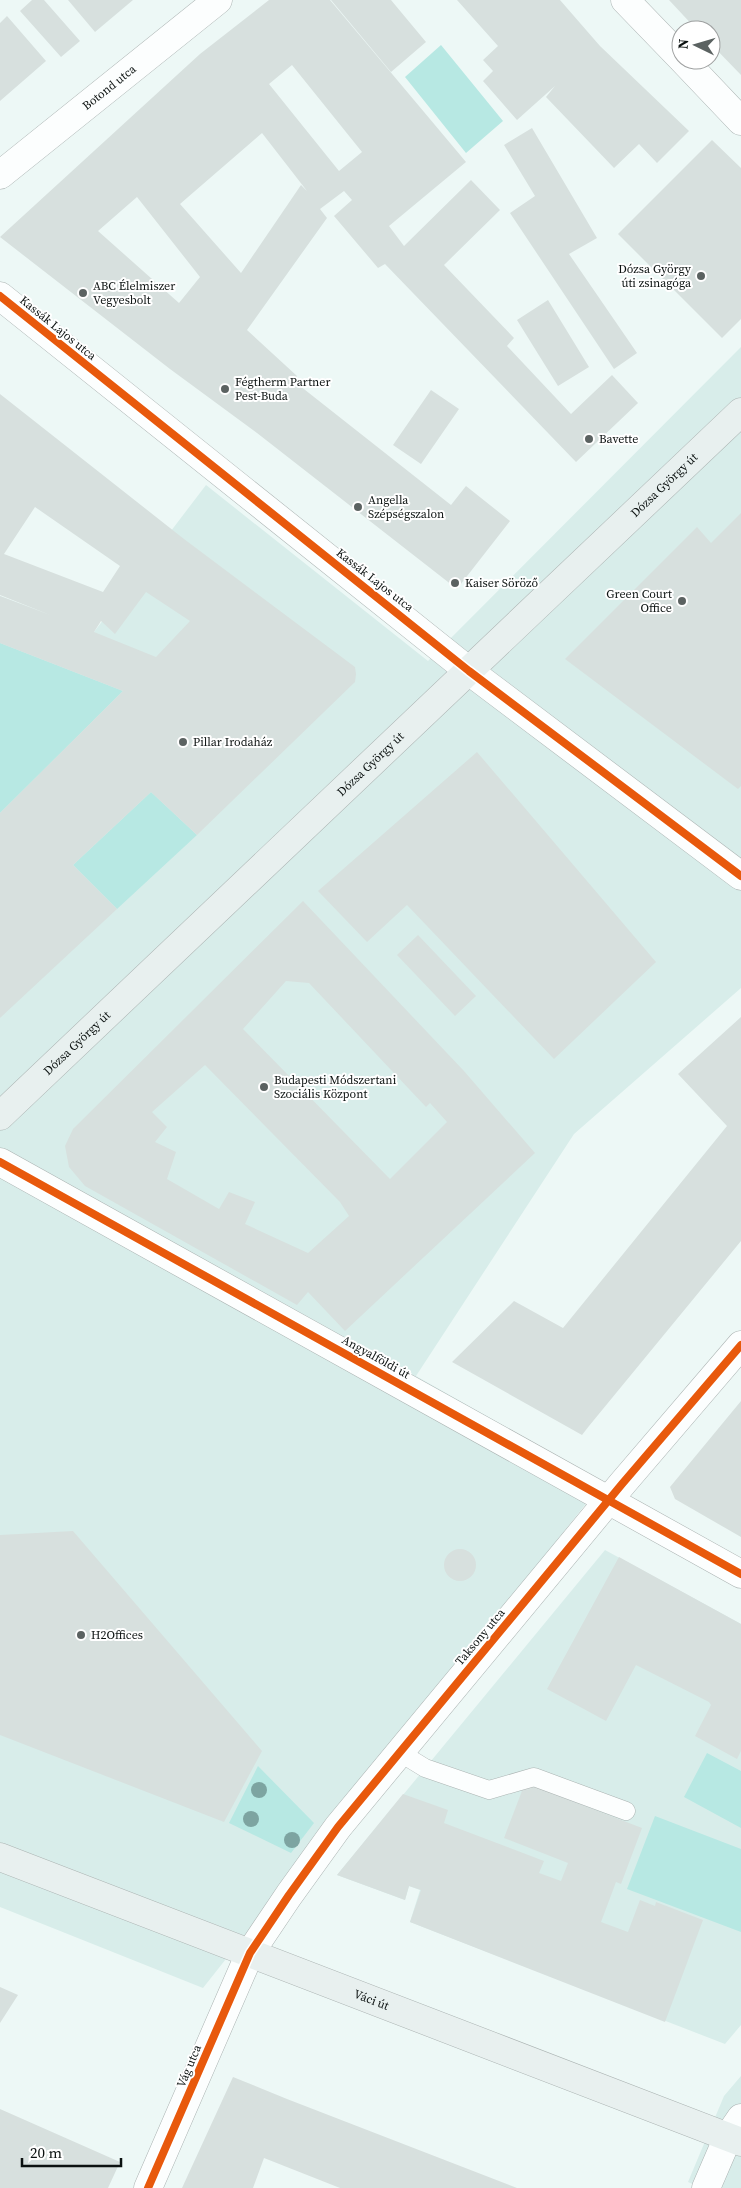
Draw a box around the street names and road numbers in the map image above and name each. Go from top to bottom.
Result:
street label: Botond utca [79,60,140,114]
street label: Kassák Lajos utca [16,292,100,364]
street label: Dózsa György út [627,449,701,521]
street label: Kassák Lajos utca [333,545,418,616]
street label: Dózsa György út [334,728,407,800]
street label: Dózsa György út [40,1007,114,1079]
street label: Angyalföldi út [339,1332,413,1382]
street label: Taksony utca [451,1604,509,1669]
street label: Váci út [352,1986,391,2014]
street label: Vág utca [173,2041,205,2090]

